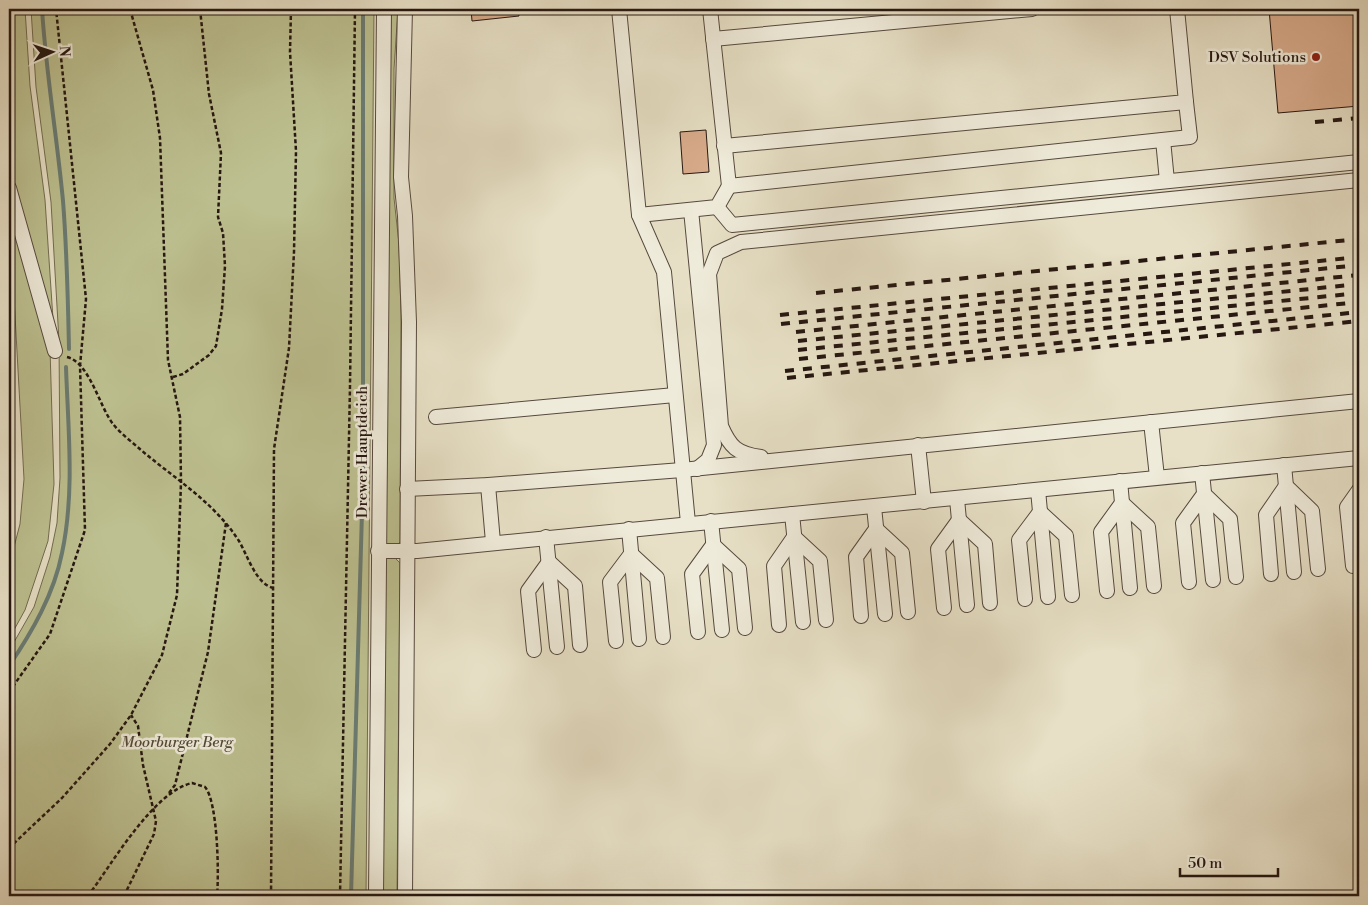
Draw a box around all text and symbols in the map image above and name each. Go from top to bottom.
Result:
north arrow [28,28,78,78]
text: N [55,45,73,57]
place label: DSV Solutions [1208,48,1306,67]
marker: DSV Solutions [1310,51,1322,63]
street label: Drewer Hauptdeich [353,386,372,518]
park label: Moorburger Berg [121,733,234,752]
scale bar [1180,845,1278,877]
text: 50 m [1188,854,1222,873]

